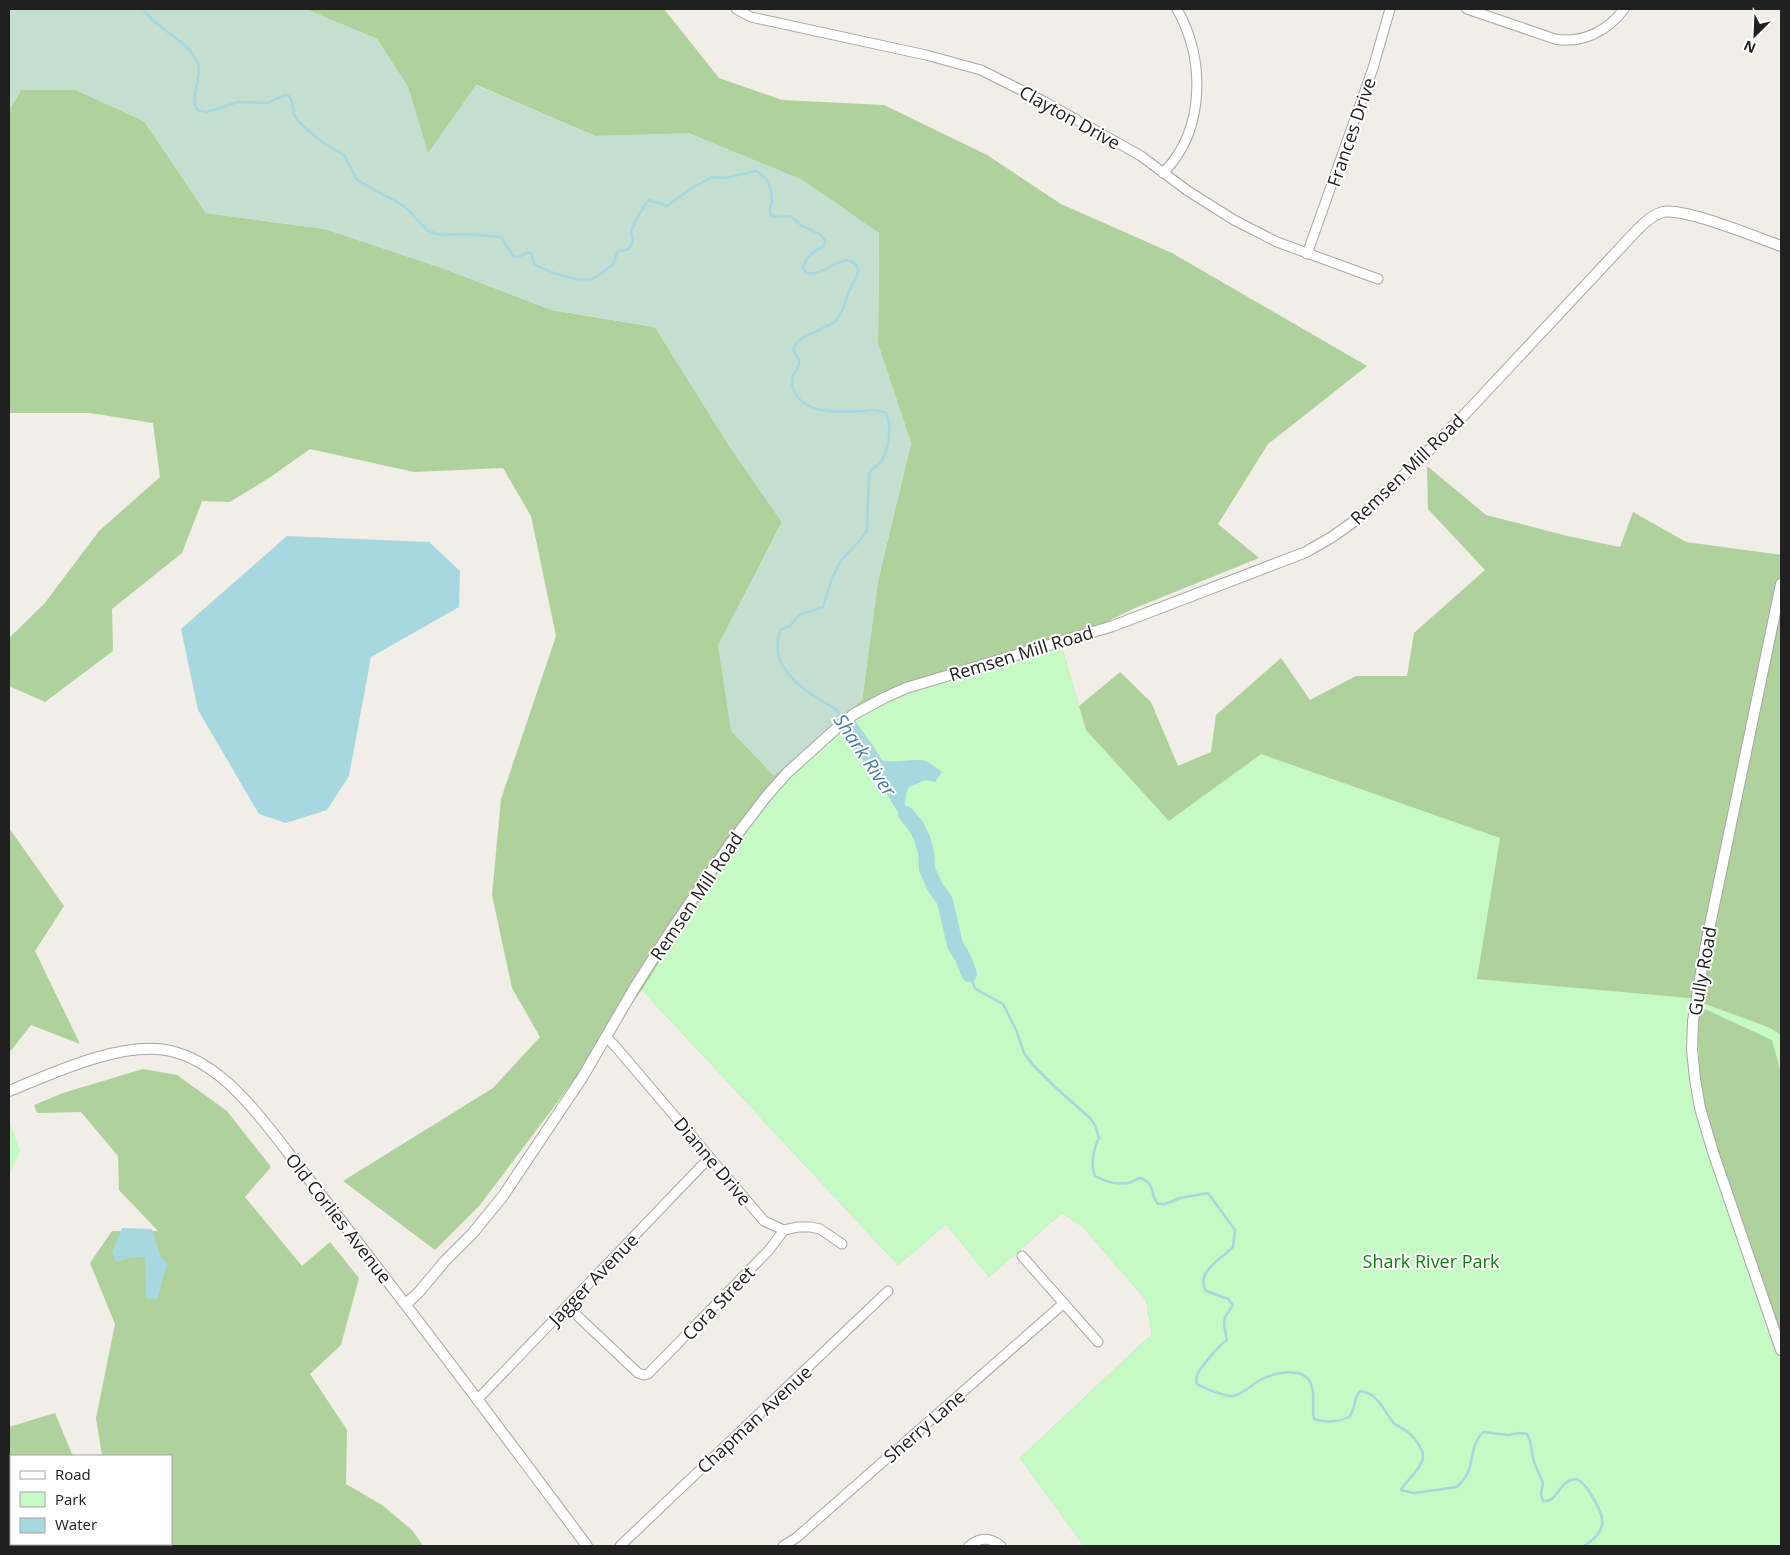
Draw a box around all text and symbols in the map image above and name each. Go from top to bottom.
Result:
north arrow [1730,10,1780,60]
text: N [1740,36,1759,58]
street label: Frances Drive [1321,74,1381,190]
street label: Clayton Drive [1015,79,1125,155]
street label: Remsen Mill Road [1345,408,1469,530]
street label: Remsen Mill Road [946,620,1096,686]
water label: Shark River [828,709,903,803]
street label: Remsen Mill Road [644,827,748,965]
street label: Gully Road [1682,925,1722,1017]
street label: Dianne Drive [669,1112,757,1210]
street label: Old Corlies Avenue [281,1148,397,1288]
street label: Jagger Avenue [542,1228,643,1332]
park label: Shark River Park [1363,1249,1500,1273]
street label: Cora Street [677,1261,759,1345]
street label: Chapman Avenue [692,1360,816,1478]
street label: Sherry Lane [878,1384,970,1468]
legend [10,1455,172,1545]
text: Road [55,1464,91,1484]
text: Park [55,1489,86,1509]
text: Water [55,1514,97,1534]

